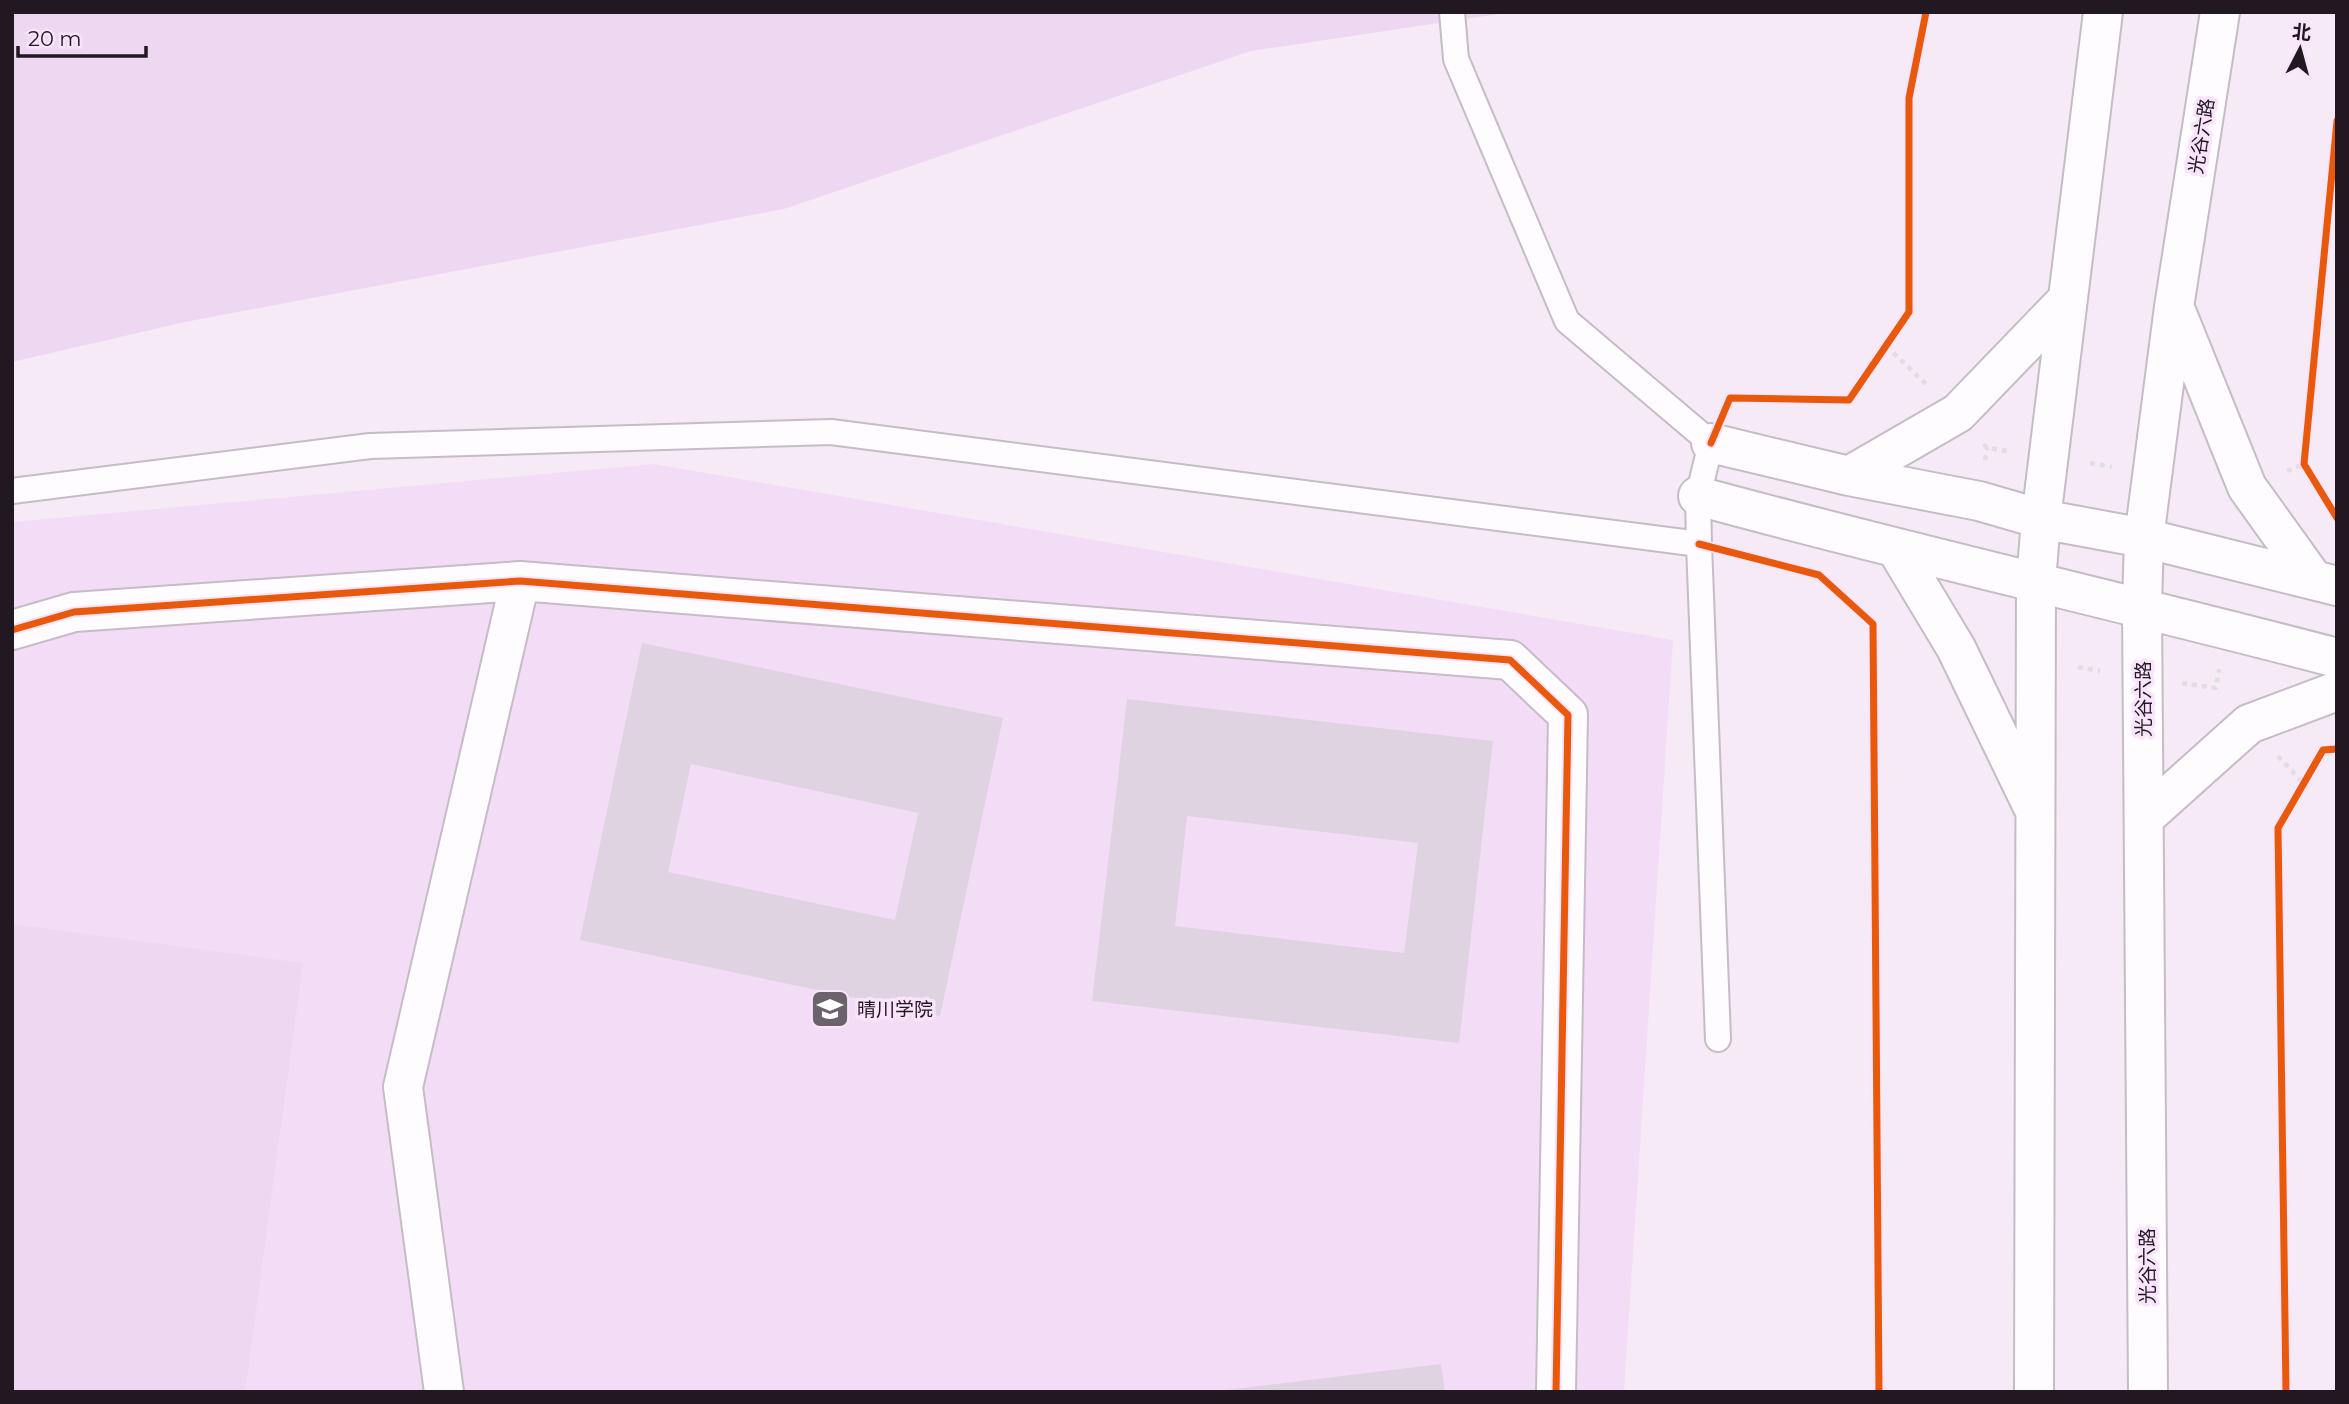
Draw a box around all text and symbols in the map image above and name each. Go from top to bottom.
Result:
scale bar [18,14,145,58]
north arrow [2265,14,2335,84]
text: 北 [2291,20,2312,45]
text: 20 m [28,26,82,51]
street label: 光谷六路 [2184,97,2219,175]
street label: 光谷六路 [2132,661,2155,737]
school or university icon: 晴川学院 [809,988,851,1030]
place label: 晴川学院 [857,998,933,1021]
street label: 光谷六路 [2136,1228,2159,1304]

